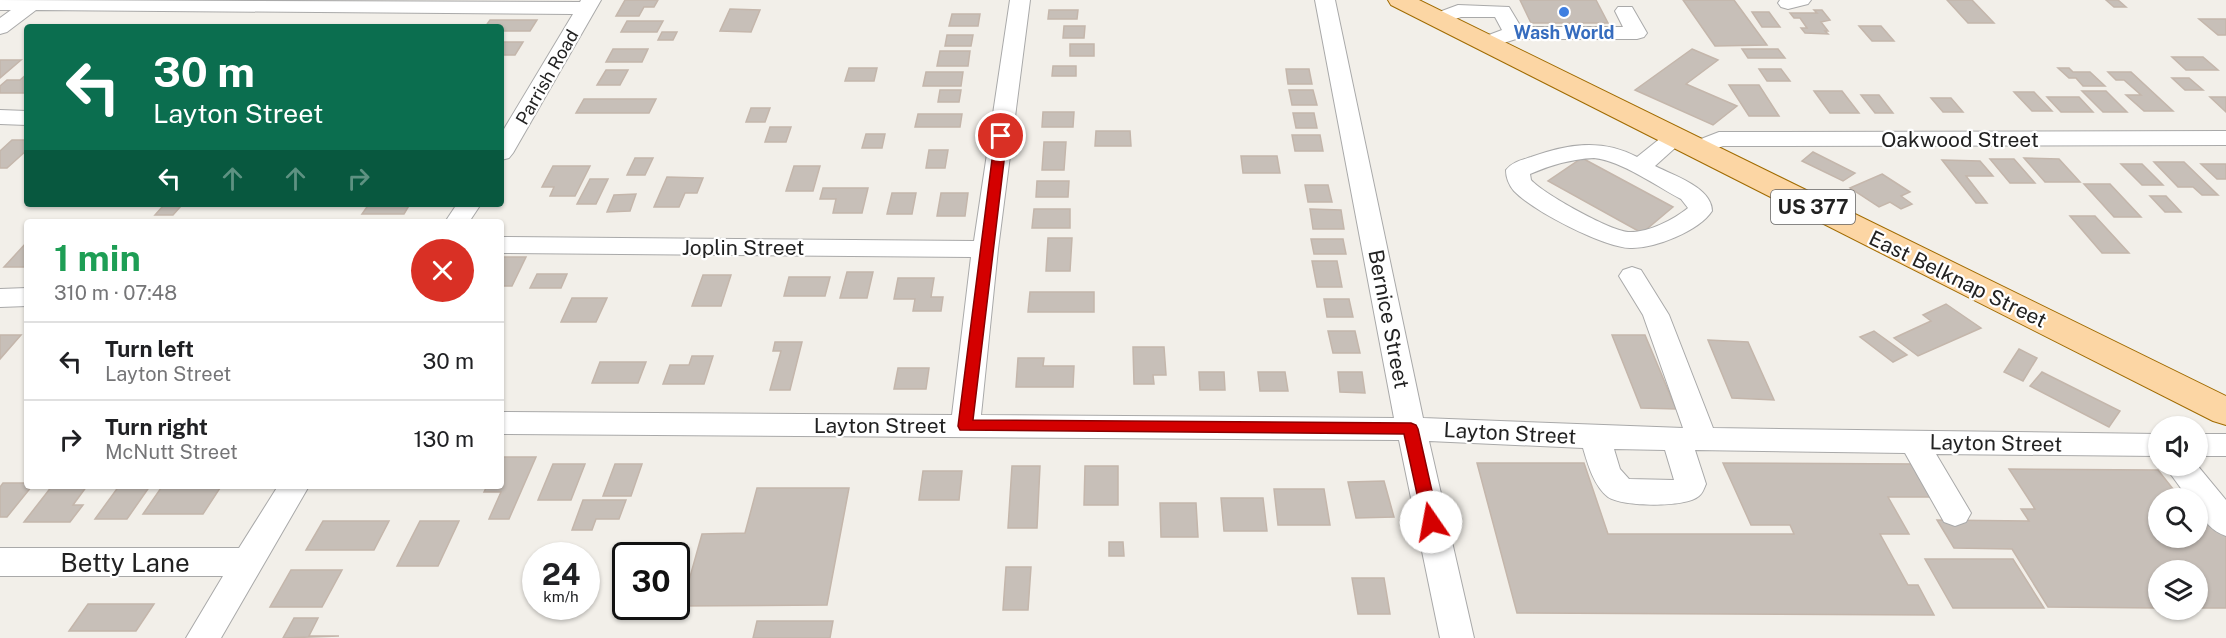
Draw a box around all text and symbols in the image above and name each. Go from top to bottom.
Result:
marker: Wash World [1557,5,1571,19]
place label: Wash World [1513,22,1615,43]
street label: Parrish Road [511,26,583,128]
text: 30 m [153,47,255,96]
icon: left [54,48,132,126]
text: Layton Street [153,97,324,129]
pin [975,110,1026,161]
icon: arrive [984,119,1017,152]
street label: Oakwood Street [1881,127,2039,152]
icon: left [153,162,186,195]
icon: ahead [216,162,249,195]
icon: ahead [279,162,312,195]
icon: right [342,162,375,195]
road number: US 377 [1771,190,1855,224]
street label: East Belknap Street [1865,225,2051,333]
street label: Joplin Street [682,235,804,260]
text: 1 min [54,237,141,279]
button: close [411,239,474,302]
street label: Bernice Street [1363,247,1415,391]
text: 310 m · 07:48 [54,281,177,305]
text: Turn left [105,336,194,362]
icon: left [54,345,87,378]
text: 30 m [422,348,474,374]
text: Layton Street [105,362,231,386]
street label: Layton Street [814,413,946,438]
text: Turn right [105,414,208,440]
map controls [2148,416,2208,620]
button: sound [2148,416,2208,476]
street label: Layton Street [1443,417,1577,449]
icon: right [54,423,87,456]
text: 130 m [413,426,474,452]
street label: Layton Street [1929,429,2063,457]
text: McNutt Street [105,440,238,464]
button: search [2148,488,2208,548]
position arrow [1399,490,1463,554]
speed limit sign: 30 [612,542,690,620]
street label: Betty Lane [60,547,190,578]
text: 24 [542,556,580,592]
button: layers [2148,560,2208,620]
text: km/h [543,588,579,605]

